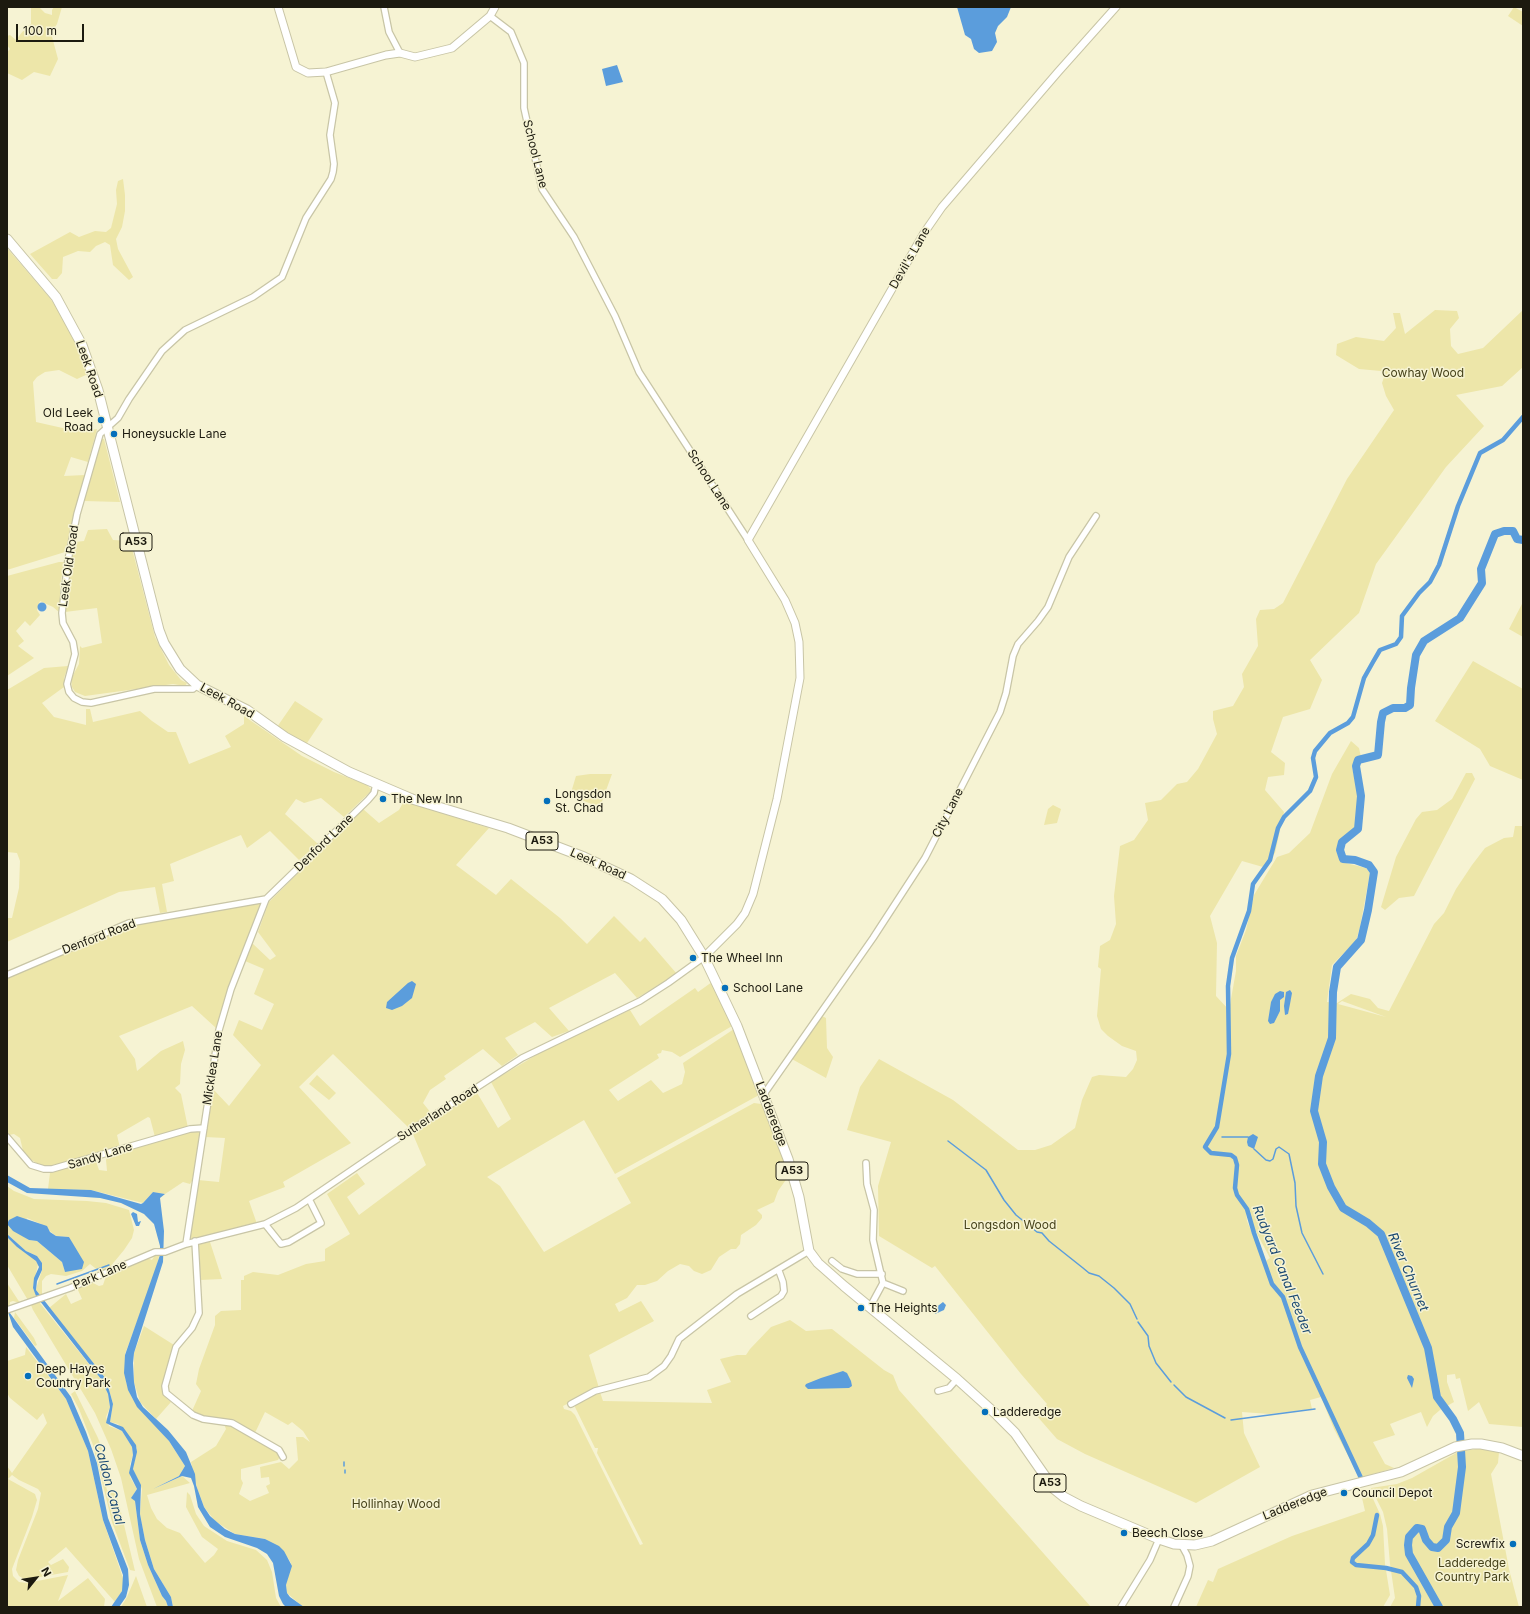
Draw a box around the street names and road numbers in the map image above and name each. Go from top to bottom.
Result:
street label: School Lane [520,118,550,190]
street label: Devil's Lane [887,225,933,291]
street label: Leek Road [72,338,106,400]
street label: School Lane [684,447,734,513]
street label: Leek Old Road [56,524,82,608]
road number: A53 [120,533,152,551]
street label: Leek Road [197,680,257,722]
street label: City Lane [929,786,967,840]
street label: Denford Lane [291,811,357,875]
road number: A53 [526,832,558,850]
street label: Leek Road [568,845,628,883]
street label: Denford Road [60,916,138,958]
street label: Micklea Lane [200,1030,226,1106]
street label: Ladderedge [752,1080,790,1148]
street label: Sutherland Road [395,1081,481,1145]
street label: Sandy Lane [66,1139,134,1173]
road number: A53 [776,1162,808,1180]
street label: Park Lane [71,1257,129,1293]
road number: A53 [1034,1474,1066,1492]
street label: Ladderedge [1261,1485,1329,1523]

